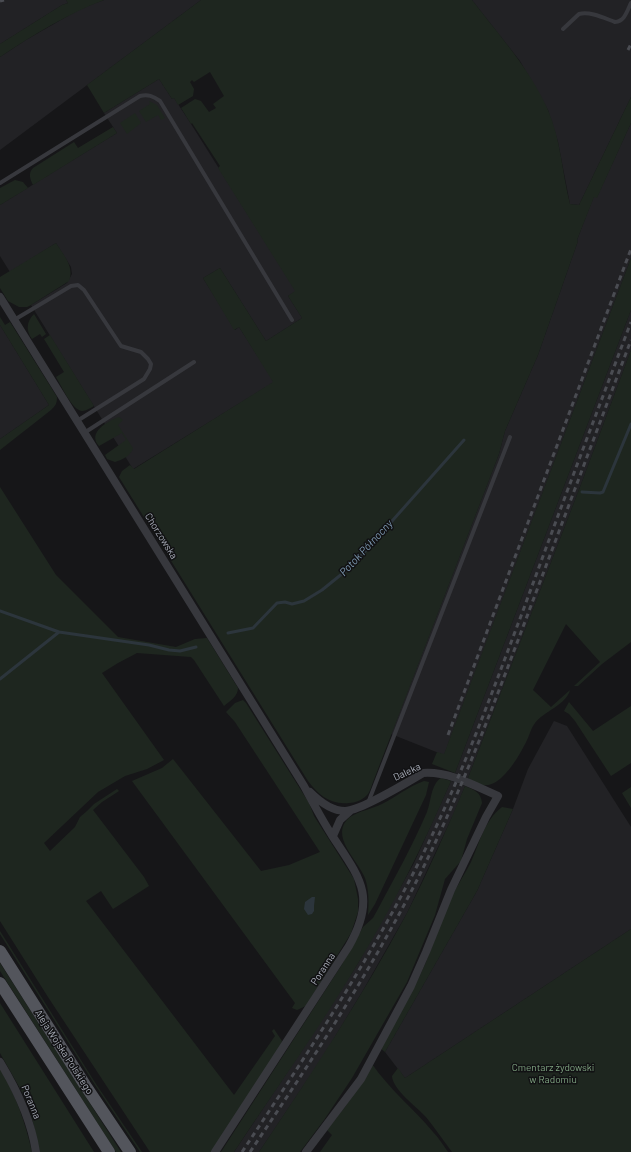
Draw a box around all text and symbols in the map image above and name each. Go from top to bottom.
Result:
street label: Chorzowska [142,511,180,561]
water label: Potok Północny [337,517,395,579]
street label: Daleka [391,760,423,784]
street label: Poranna [308,951,338,987]
street label: Aleja Wojska Polskiego [32,1008,96,1096]
park label: Cmentarz żydowski w Radomiu [512,1062,594,1086]
street label: Poranna [19,1083,43,1121]

